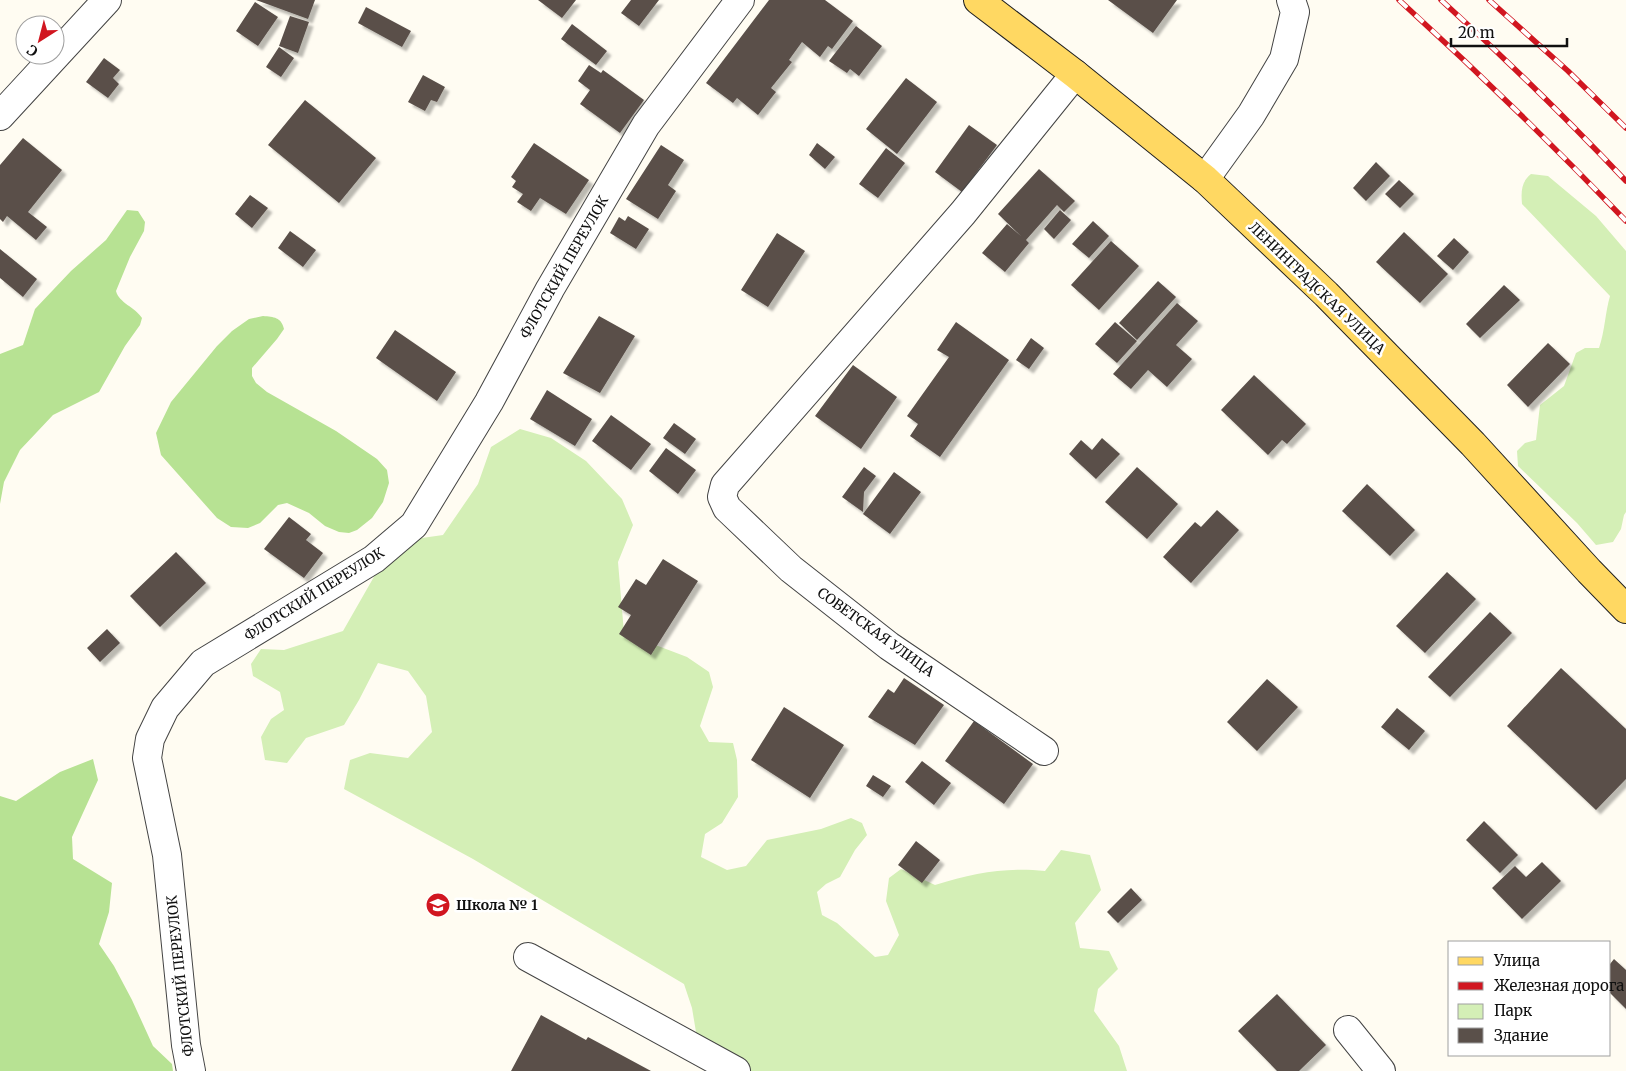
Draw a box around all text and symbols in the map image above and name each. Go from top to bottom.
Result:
north arrow [15,15,65,65]
scale bar [1451,15,1567,47]
text: 20 m [1458,23,1495,42]
text: С [23,41,41,61]
street label: ФЛОТСКИЙ ПЕРЕУЛОК [516,192,612,342]
street label: ЛЕНИНГРАДСКАЯ УЛИЦА [1245,218,1389,358]
street label: ФЛОТСКИЙ ПЕРЕУЛОК [241,543,387,645]
street label: СОВЕТСКАЯ УЛИЦА [814,583,938,681]
school or university icon: Школа № 1 [425,892,451,918]
street label: ФЛОТСКИЙ ПЕРЕУЛОК [163,894,197,1057]
place label: Школа № 1 [456,896,538,914]
legend [1448,941,1611,1056]
text: Улица [1493,951,1540,970]
text: Железная дорога [1494,976,1624,995]
text: Парк [1494,1001,1533,1020]
text: Здание [1494,1026,1548,1045]

